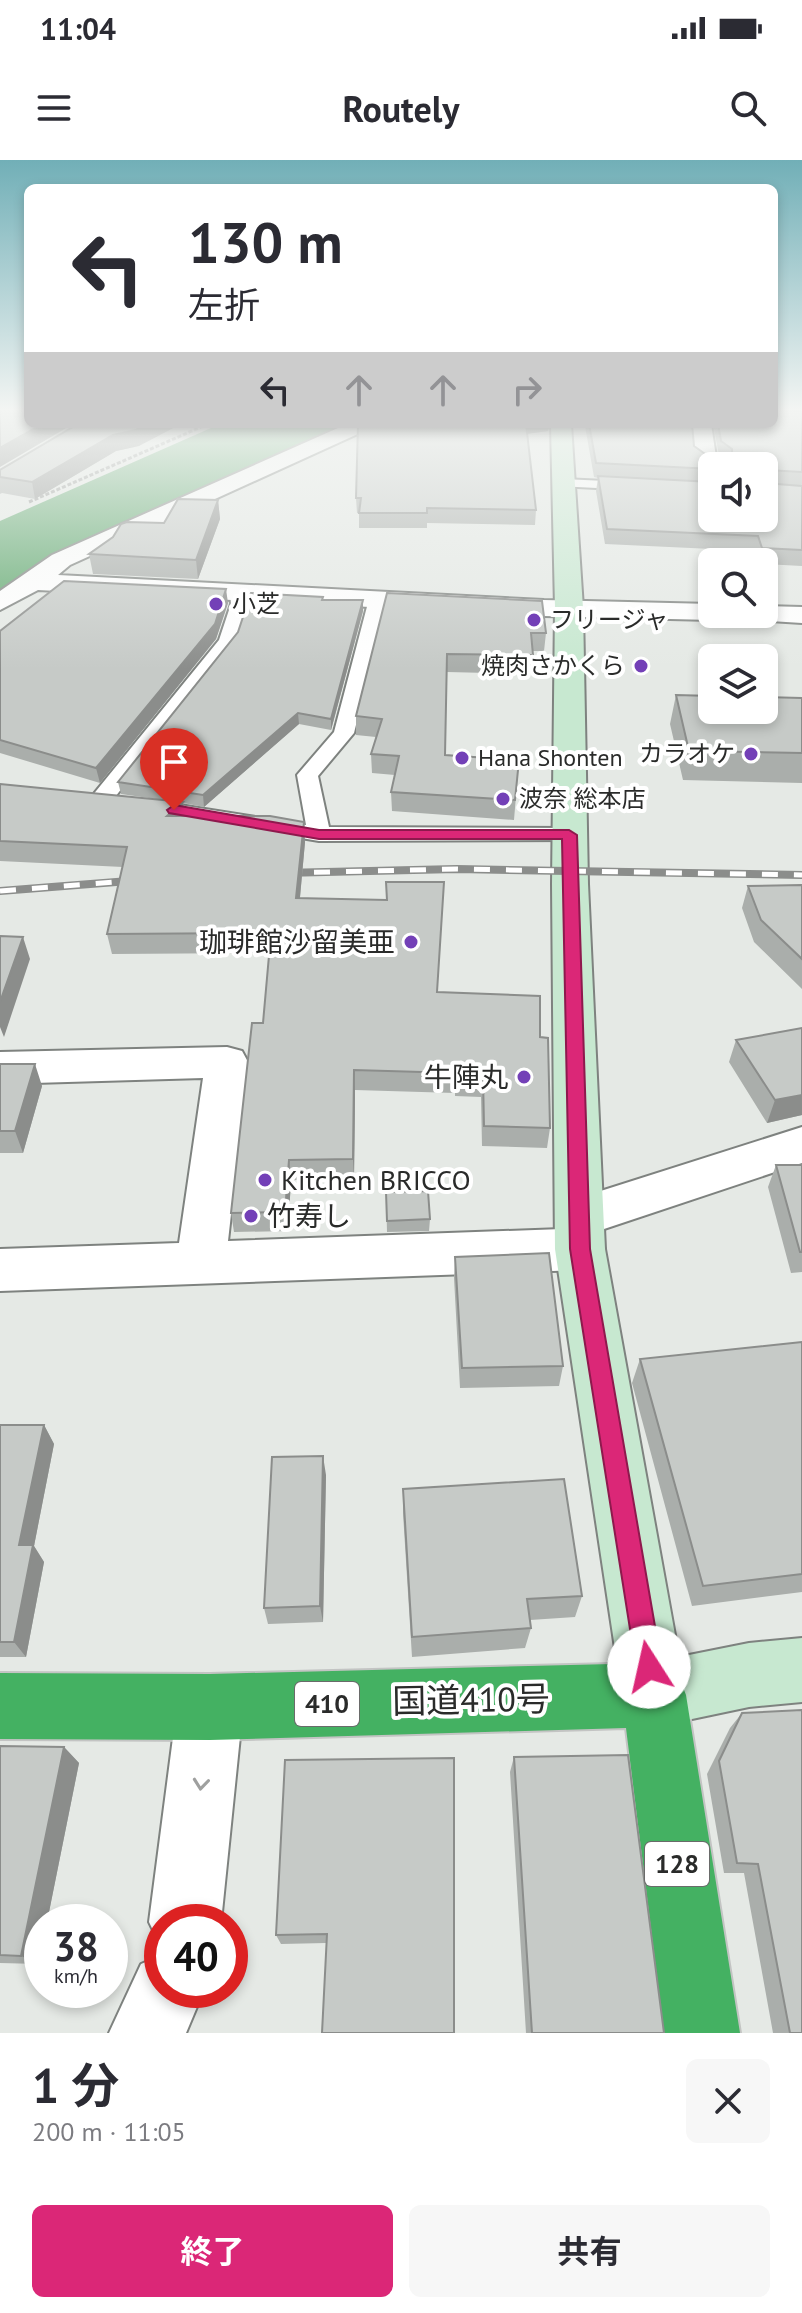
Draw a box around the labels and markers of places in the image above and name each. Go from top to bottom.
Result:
place label: 小芝 [232,588,280,619]
marker: 小芝 [207,595,225,613]
place label: フリージャ [550,604,668,635]
marker: フリージャ [525,611,543,629]
place label: 焼肉さかくら [481,650,625,681]
marker: 焼肉さかくら [632,657,650,675]
pin [140,728,208,810]
place label: カラオケ [639,738,735,769]
place label: Hana Shonten [478,742,623,773]
marker: カラオケ [742,745,760,763]
marker: Hana Shonten [453,749,471,767]
place label: 波奈 総本店 [519,783,645,814]
marker: 波奈 総本店 [494,790,512,808]
place label: 珈琲館沙留美亜 [199,923,395,960]
marker: 珈琲館沙留美亜 [402,933,420,951]
place label: 牛陣丸 [424,1058,508,1095]
marker: 牛陣丸 [515,1068,533,1086]
place label: Kitchen BRICCO [281,1161,471,1198]
marker: Kitchen BRICCO [256,1171,274,1189]
place label: 竹寿し [267,1197,351,1234]
marker: 竹寿し [242,1207,260,1225]

